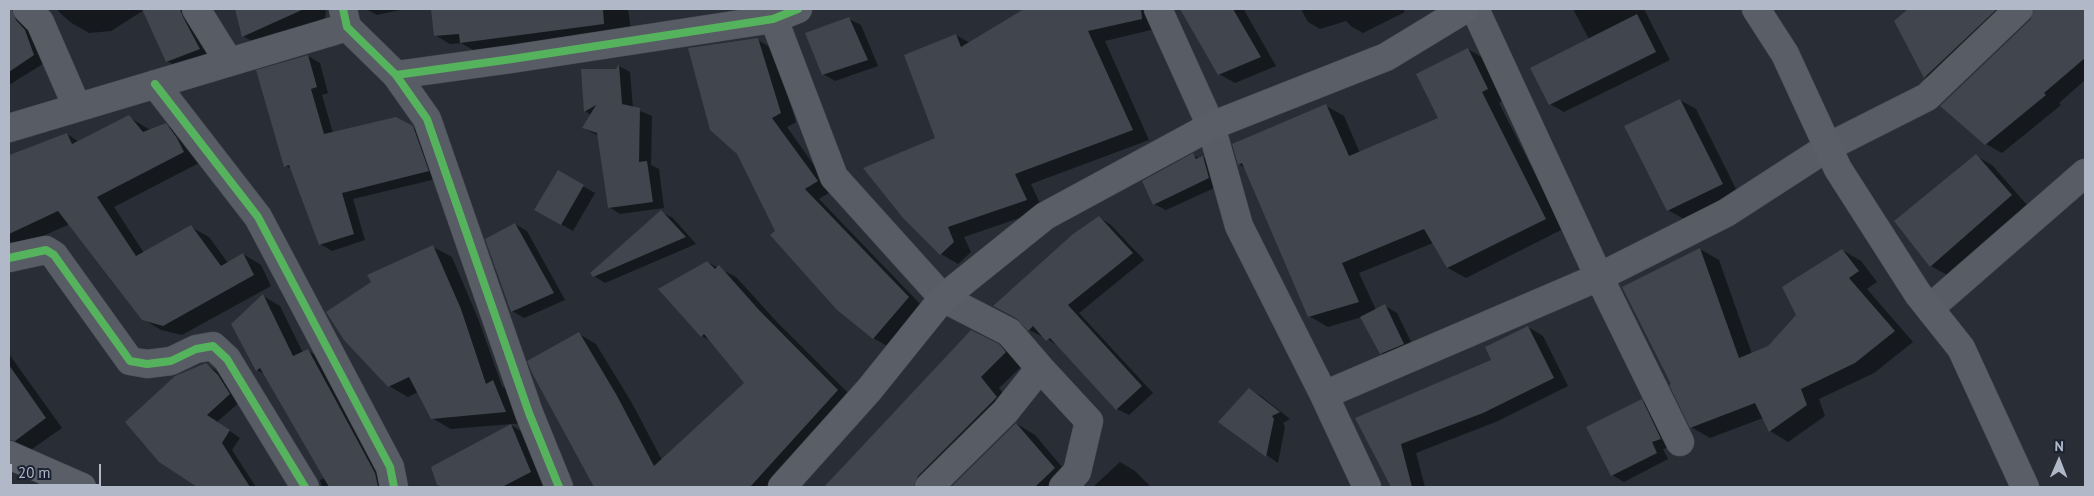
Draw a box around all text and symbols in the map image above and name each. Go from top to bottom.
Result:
north arrow [2034,436,2084,486]
text: N [2054,437,2064,455]
scale bar [12,454,104,486]
text: 20 m [18,463,51,482]

